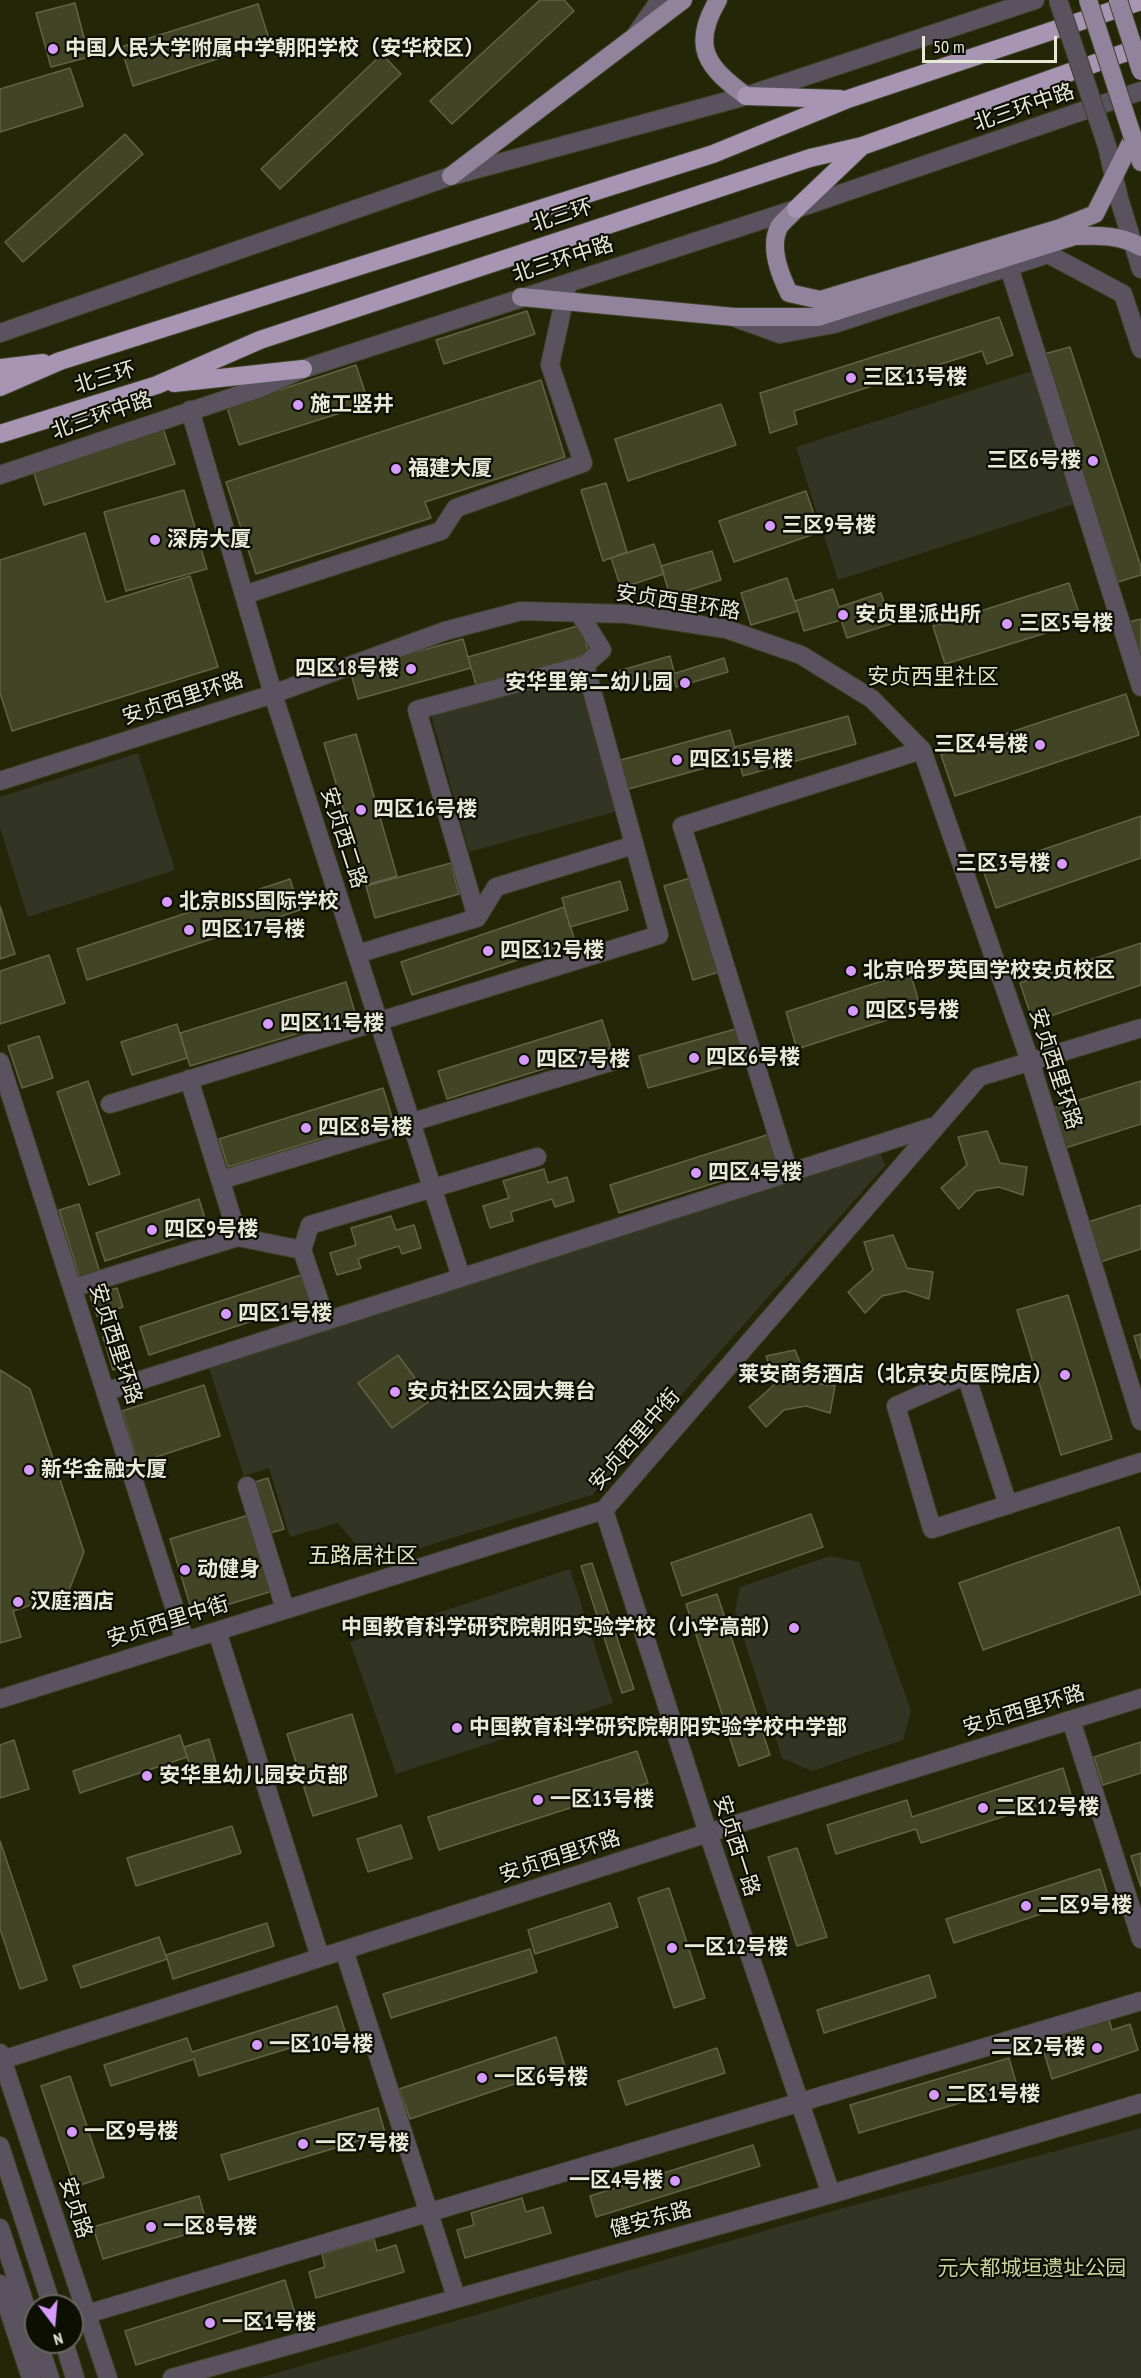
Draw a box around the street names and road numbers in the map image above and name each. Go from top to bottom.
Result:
street label: 北三环中路 [970,79,1078,137]
street label: 北三环 [528,194,596,238]
street label: 北三环中路 [509,232,617,288]
street label: 北三环 [71,357,139,399]
street label: 北三环中路 [48,387,156,445]
street label: 安贞西里环路 [614,581,742,625]
street label: 安贞西里环路 [119,668,247,730]
street label: 安贞西二路 [315,784,371,892]
street label: 安贞西里环路 [1024,1005,1086,1133]
street label: 安贞西里环路 [84,1280,146,1408]
street label: 安贞西里中街 [584,1384,686,1496]
street label: 安贞西里中街 [104,1592,232,1652]
street label: 安贞西里环路 [960,1681,1088,1741]
street label: 安贞西一路 [708,1792,764,1900]
street label: 安贞西里环路 [496,1826,624,1888]
street label: 安贞路 [53,2174,97,2242]
street label: 健安东路 [607,2197,695,2243]

